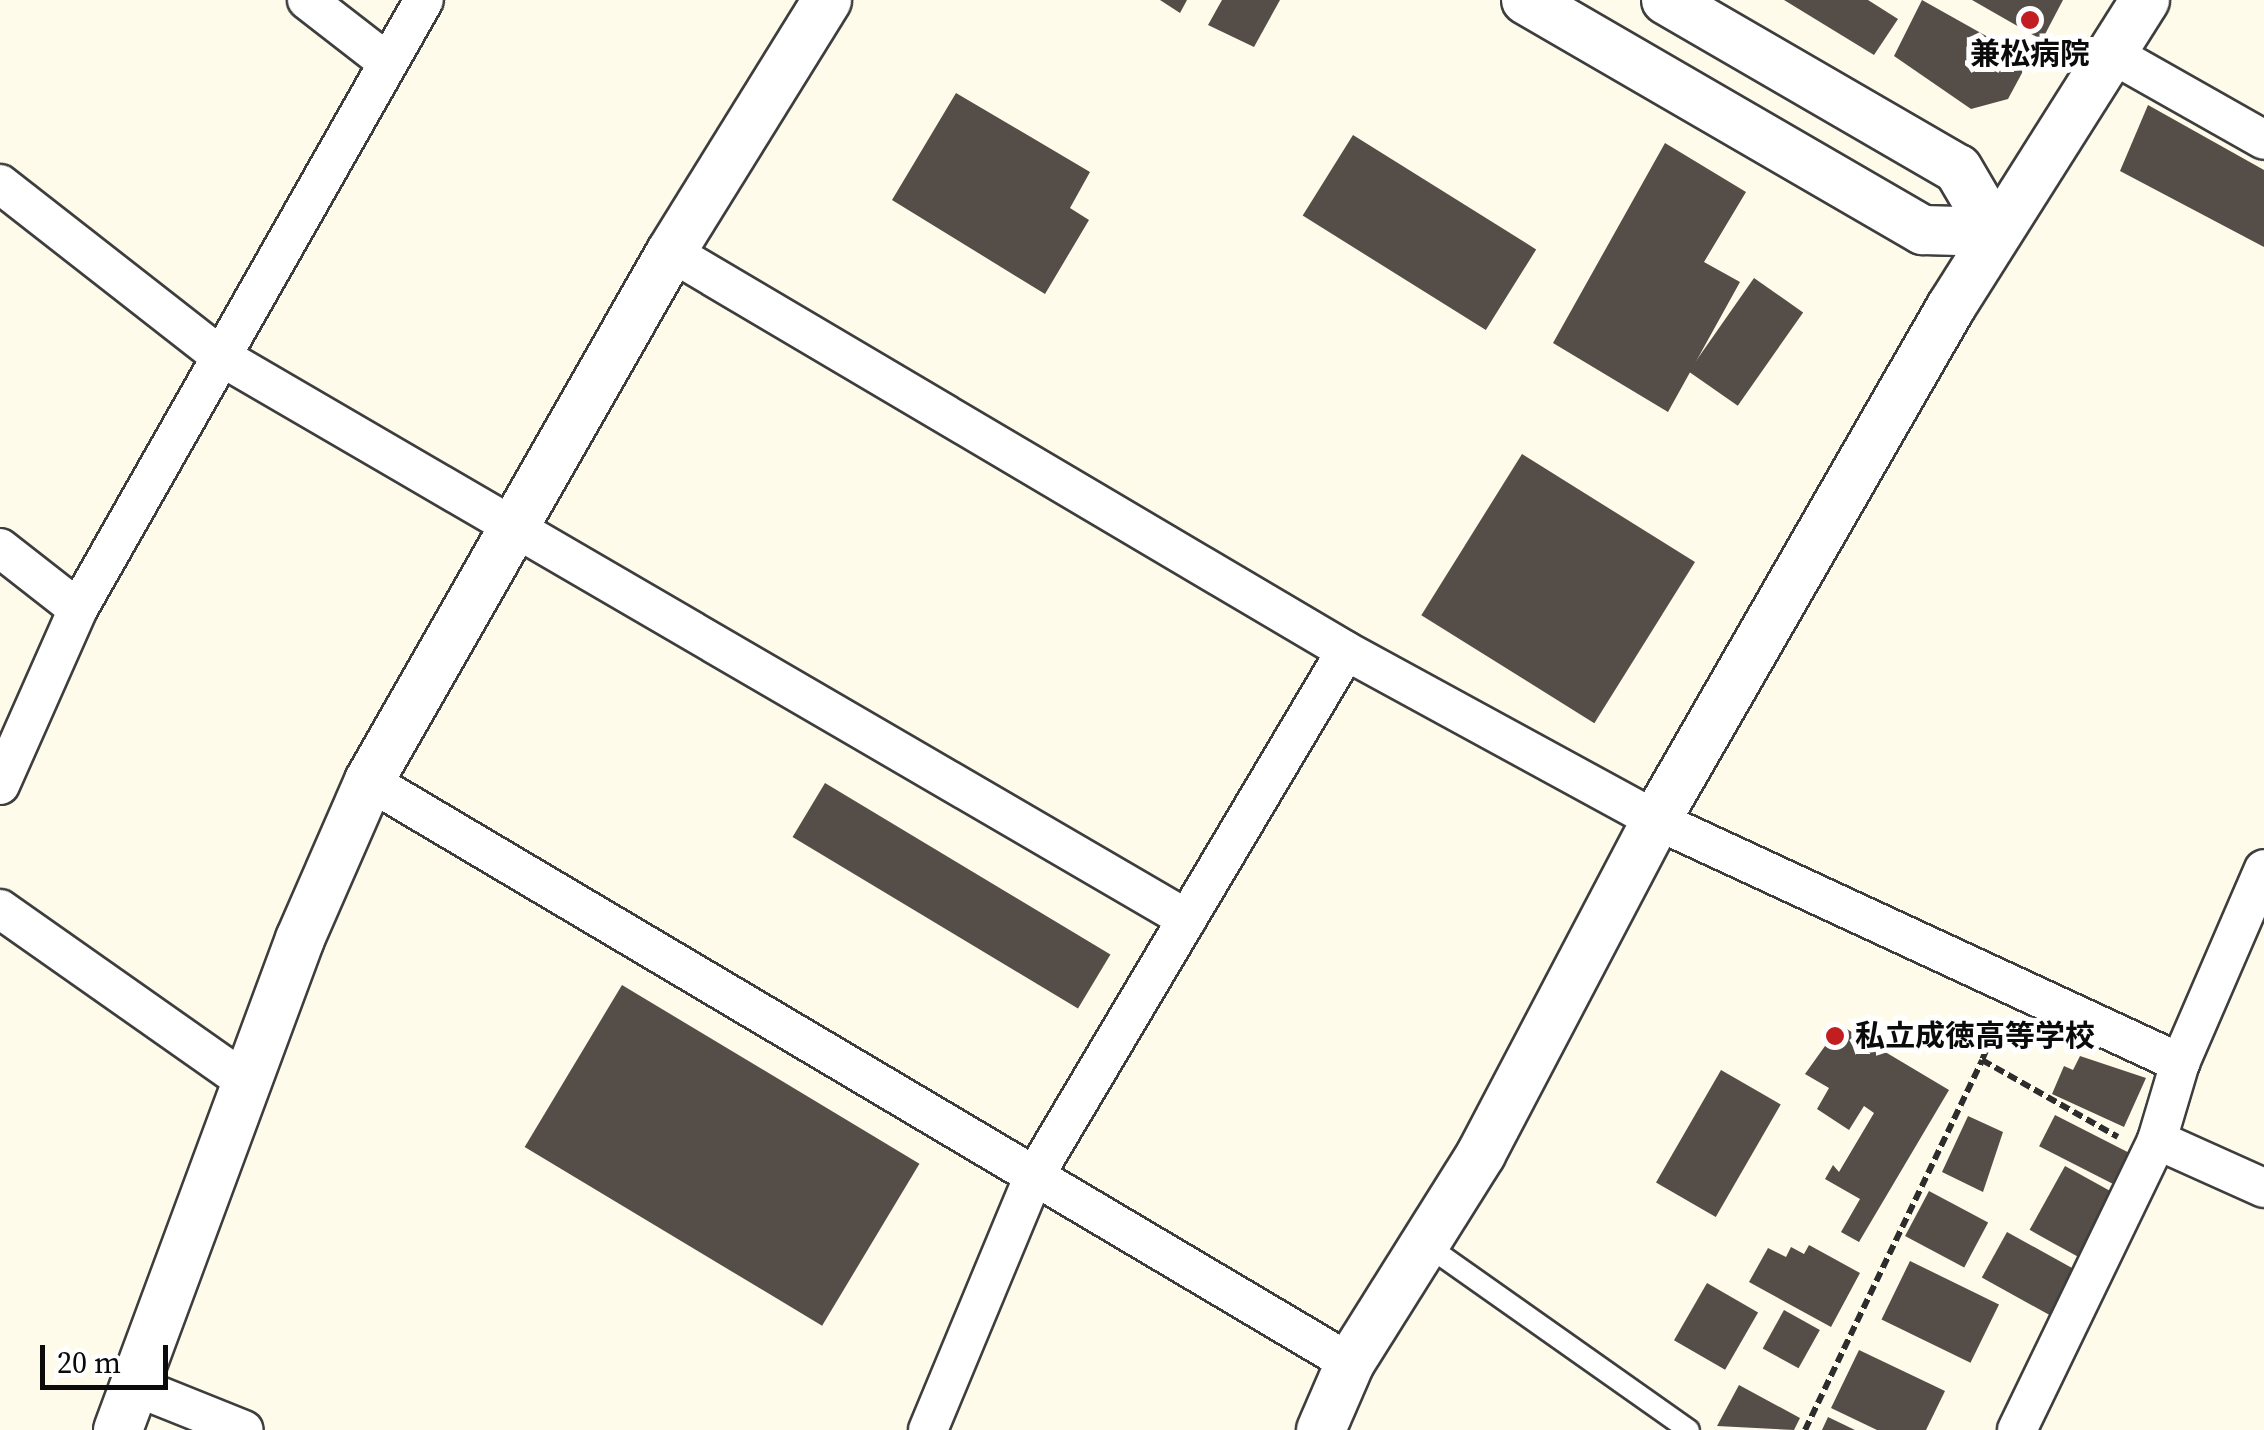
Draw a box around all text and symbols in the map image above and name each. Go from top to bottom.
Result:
marker: 兼松病院 [2019,9,2041,31]
place label: 兼松病院 [1970,36,2090,72]
place label: 私立成徳高等学校 [1855,1018,2095,1054]
marker: 私立成徳高等学校 [1824,1025,1846,1047]
scale bar [45,1325,172,1387]
text: 20 m [57,1342,121,1383]

